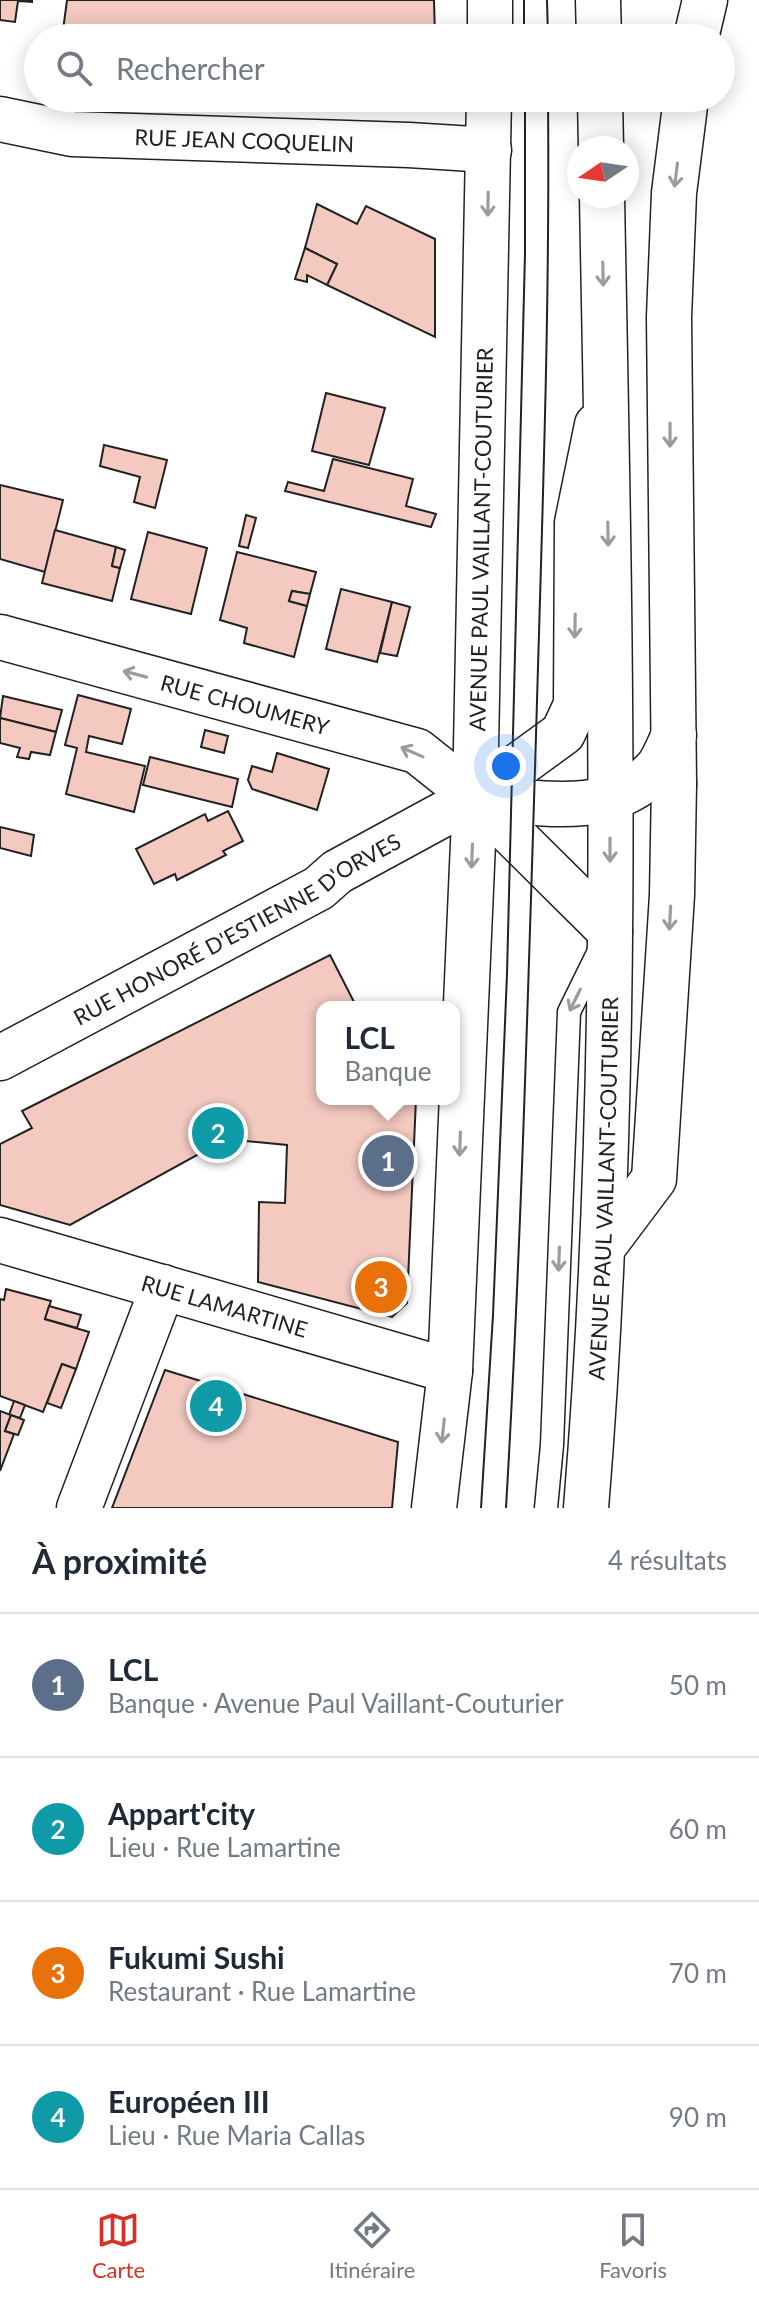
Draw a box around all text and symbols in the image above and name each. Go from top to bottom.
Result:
search box [24,24,735,112]
icon: search [52,46,96,90]
text: Rechercher [116,50,265,86]
street label: RUE JEAN COQUELIN [134,123,355,157]
north arrow [567,136,639,208]
one-way arrow [669,161,684,188]
one-way arrow [480,190,496,217]
one-way arrow [595,260,611,287]
street label: AVENUE PAUL VAILLANT-COUTURIER [463,347,498,732]
one-way arrow [662,421,678,448]
one-way arrow [600,520,615,547]
one-way arrow [568,612,583,639]
one-way arrow [123,665,149,680]
street label: RUE CHOUMERY [158,668,333,740]
one-way arrow [401,743,425,758]
your location [486,746,526,786]
street label: RUE HONORÉ D'ESTIENNE D'ORVES [68,827,405,1030]
one-way arrow [602,836,618,863]
one-way arrow [464,842,479,869]
one-way arrow [662,904,677,931]
one-way arrow [567,988,582,1012]
street label: AVENUE PAUL VAILLANT-COUTURIER [582,996,623,1381]
popup [316,1001,460,1105]
text: LCL [345,1019,395,1055]
text: Banque [345,1055,431,1087]
pin: 2 [192,1103,244,1163]
one-way arrow [452,1130,467,1157]
pin: 1 [362,1131,414,1191]
one-way arrow [551,1245,566,1272]
pin: 3 [355,1257,407,1317]
street label: RUE LAMARTINE [138,1268,311,1342]
pin: 4 [190,1376,242,1436]
one-way arrow [435,1418,450,1443]
text: À proximité [32,1540,207,1581]
text: 4 résultats [608,1544,727,1576]
text: LCL [108,1651,158,1687]
text: 1 [50,1669,66,1701]
text: 50 m [669,1669,727,1701]
text: Banque · Avenue Paul Vaillant-Couturier [108,1687,564,1719]
text: Appart'city [108,1795,255,1831]
text: 2 [50,1813,66,1845]
text: 60 m [669,1813,727,1845]
text: Lieu · Rue Lamartine [108,1831,341,1863]
text: Fukumi Sushi [108,1939,285,1975]
text: 3 [50,1957,66,1989]
text: 70 m [669,1957,727,1989]
text: Restaurant · Rue Lamartine [108,1975,416,2007]
text: Européen III [108,2083,270,2119]
text: 4 [50,2101,66,2133]
text: 90 m [669,2101,727,2133]
text: Lieu · Rue Maria Callas [108,2119,365,2151]
tab: Carte [92,2208,145,2283]
tab: Itinéraire [329,2208,415,2283]
tab: Favoris [599,2208,667,2283]

